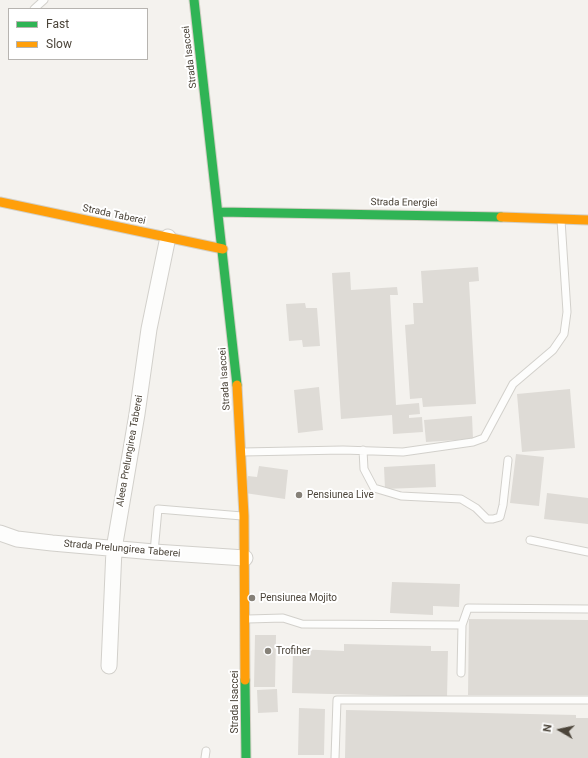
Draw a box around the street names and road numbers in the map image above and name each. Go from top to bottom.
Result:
street label: Strada Isaccei [180,25,200,89]
street label: Strada Energiei [370,196,438,210]
street label: Strada Taberei [81,202,147,228]
street label: Strada Isaccei [217,347,233,411]
street label: Aleea Prelungirea Taberei [114,394,146,508]
street label: Strada Prelungirea Taberei [63,538,181,560]
street label: Strada Isaccei [229,671,241,733]

